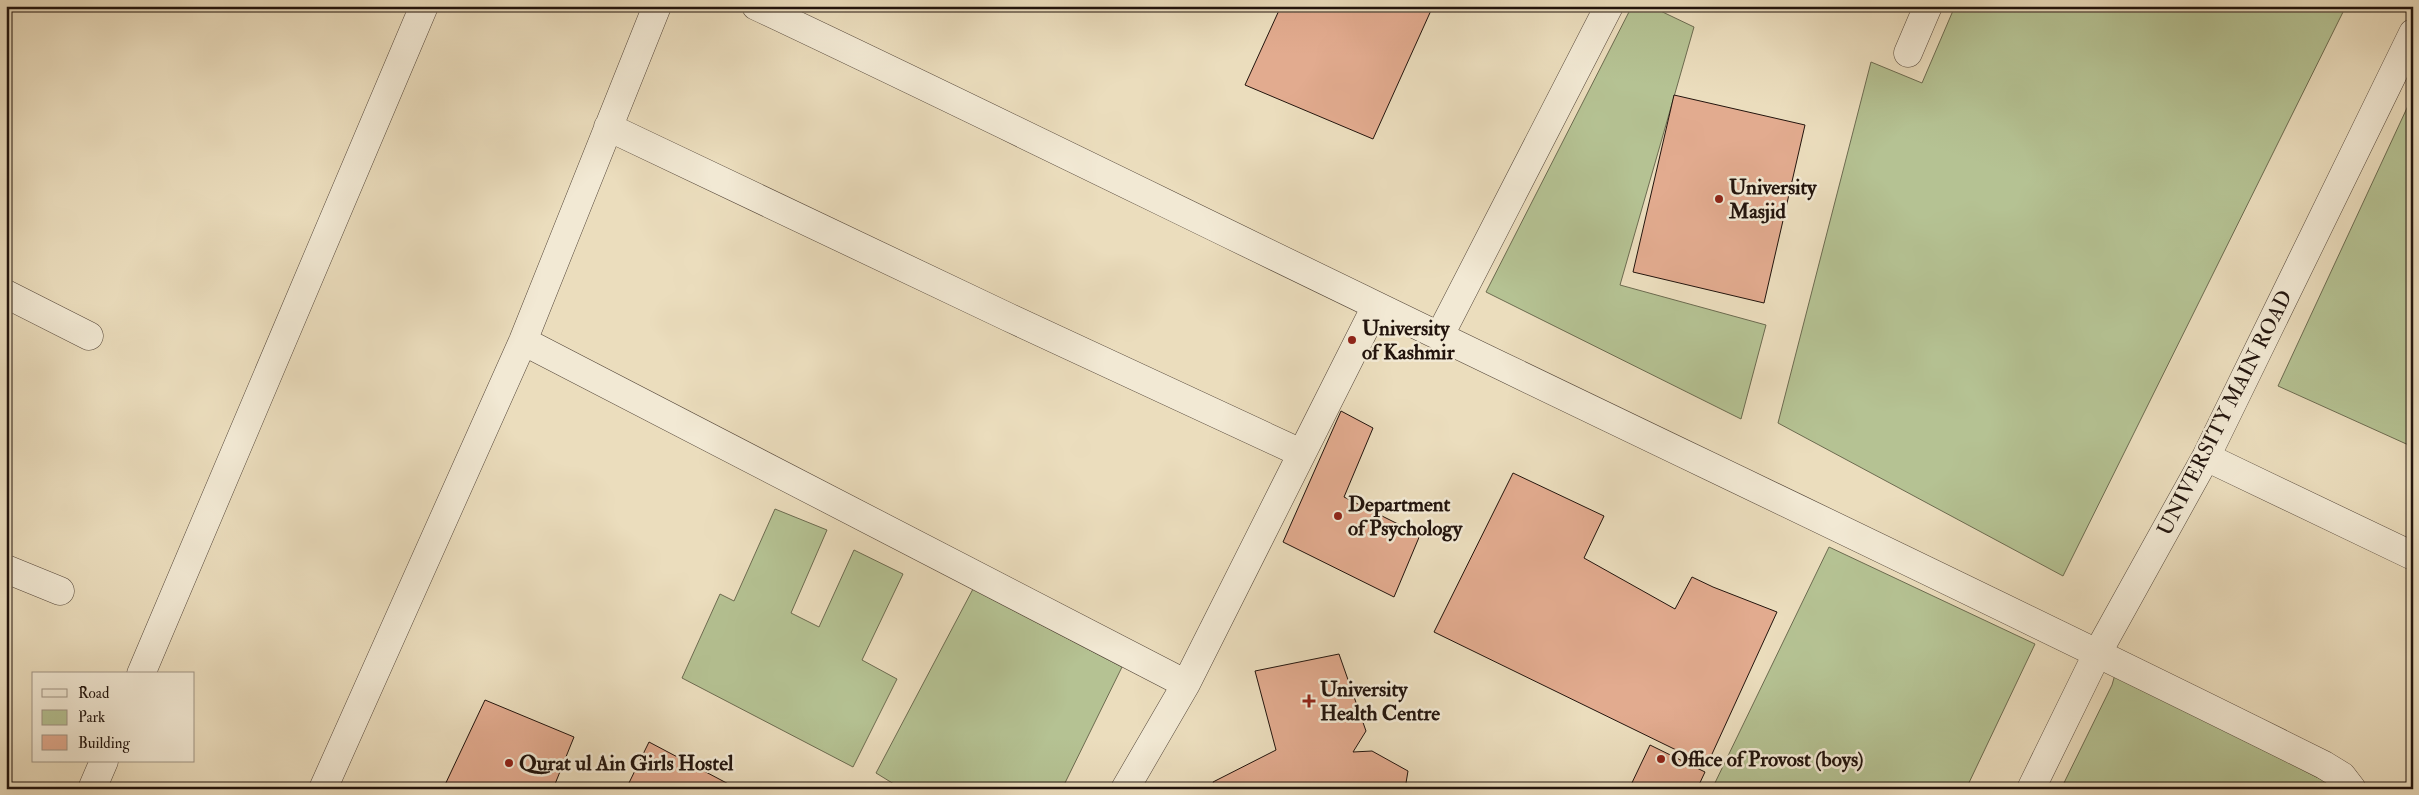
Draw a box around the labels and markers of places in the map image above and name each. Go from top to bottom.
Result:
place label: University Masjid [1728,174,1817,225]
marker: University Masjid [1713,193,1725,205]
place label: University of Kashmir [1362,315,1456,366]
marker: University of Kashmir [1346,334,1358,346]
place label: Department of Psychology [1348,491,1463,542]
marker: Department of Psychology [1332,510,1344,522]
place label: University Health Centre [1320,676,1440,727]
marker: University Health Centre [1302,694,1316,708]
place label: Office of Provost (boys) [1671,746,1864,773]
place label: Qurat ul Ain Girls Hostel [519,750,734,777]
marker: Office of Provost (boys) [1655,753,1667,765]
marker: Qurat ul Ain Girls Hostel [503,757,515,769]

